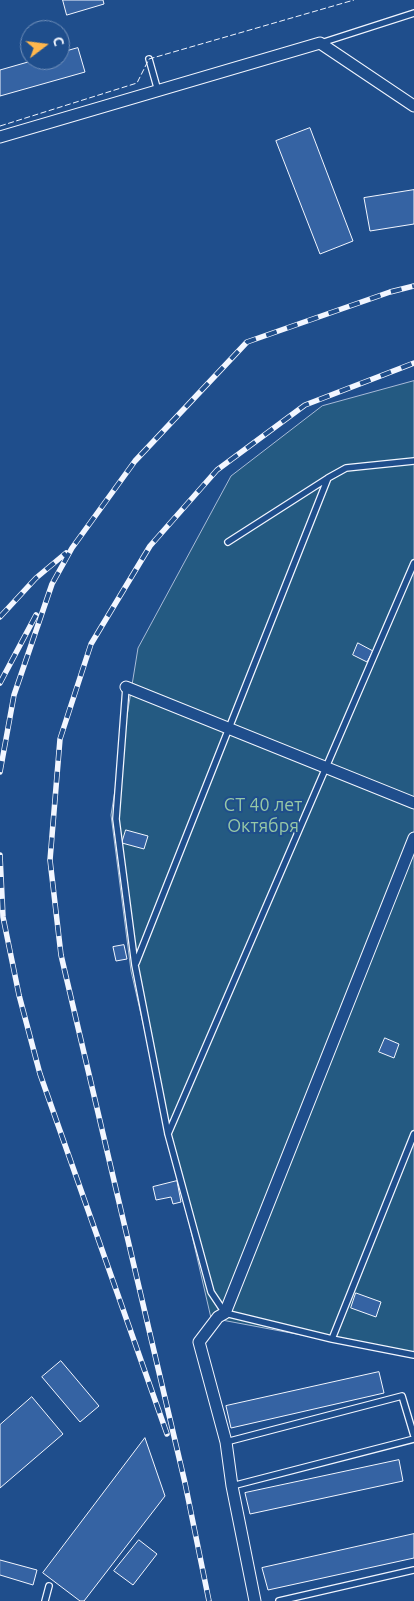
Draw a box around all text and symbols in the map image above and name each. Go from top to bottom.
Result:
north arrow [20,20,70,70]
text: С [50,35,67,48]
park label: СТ 40 лет Октября [224,794,302,836]

